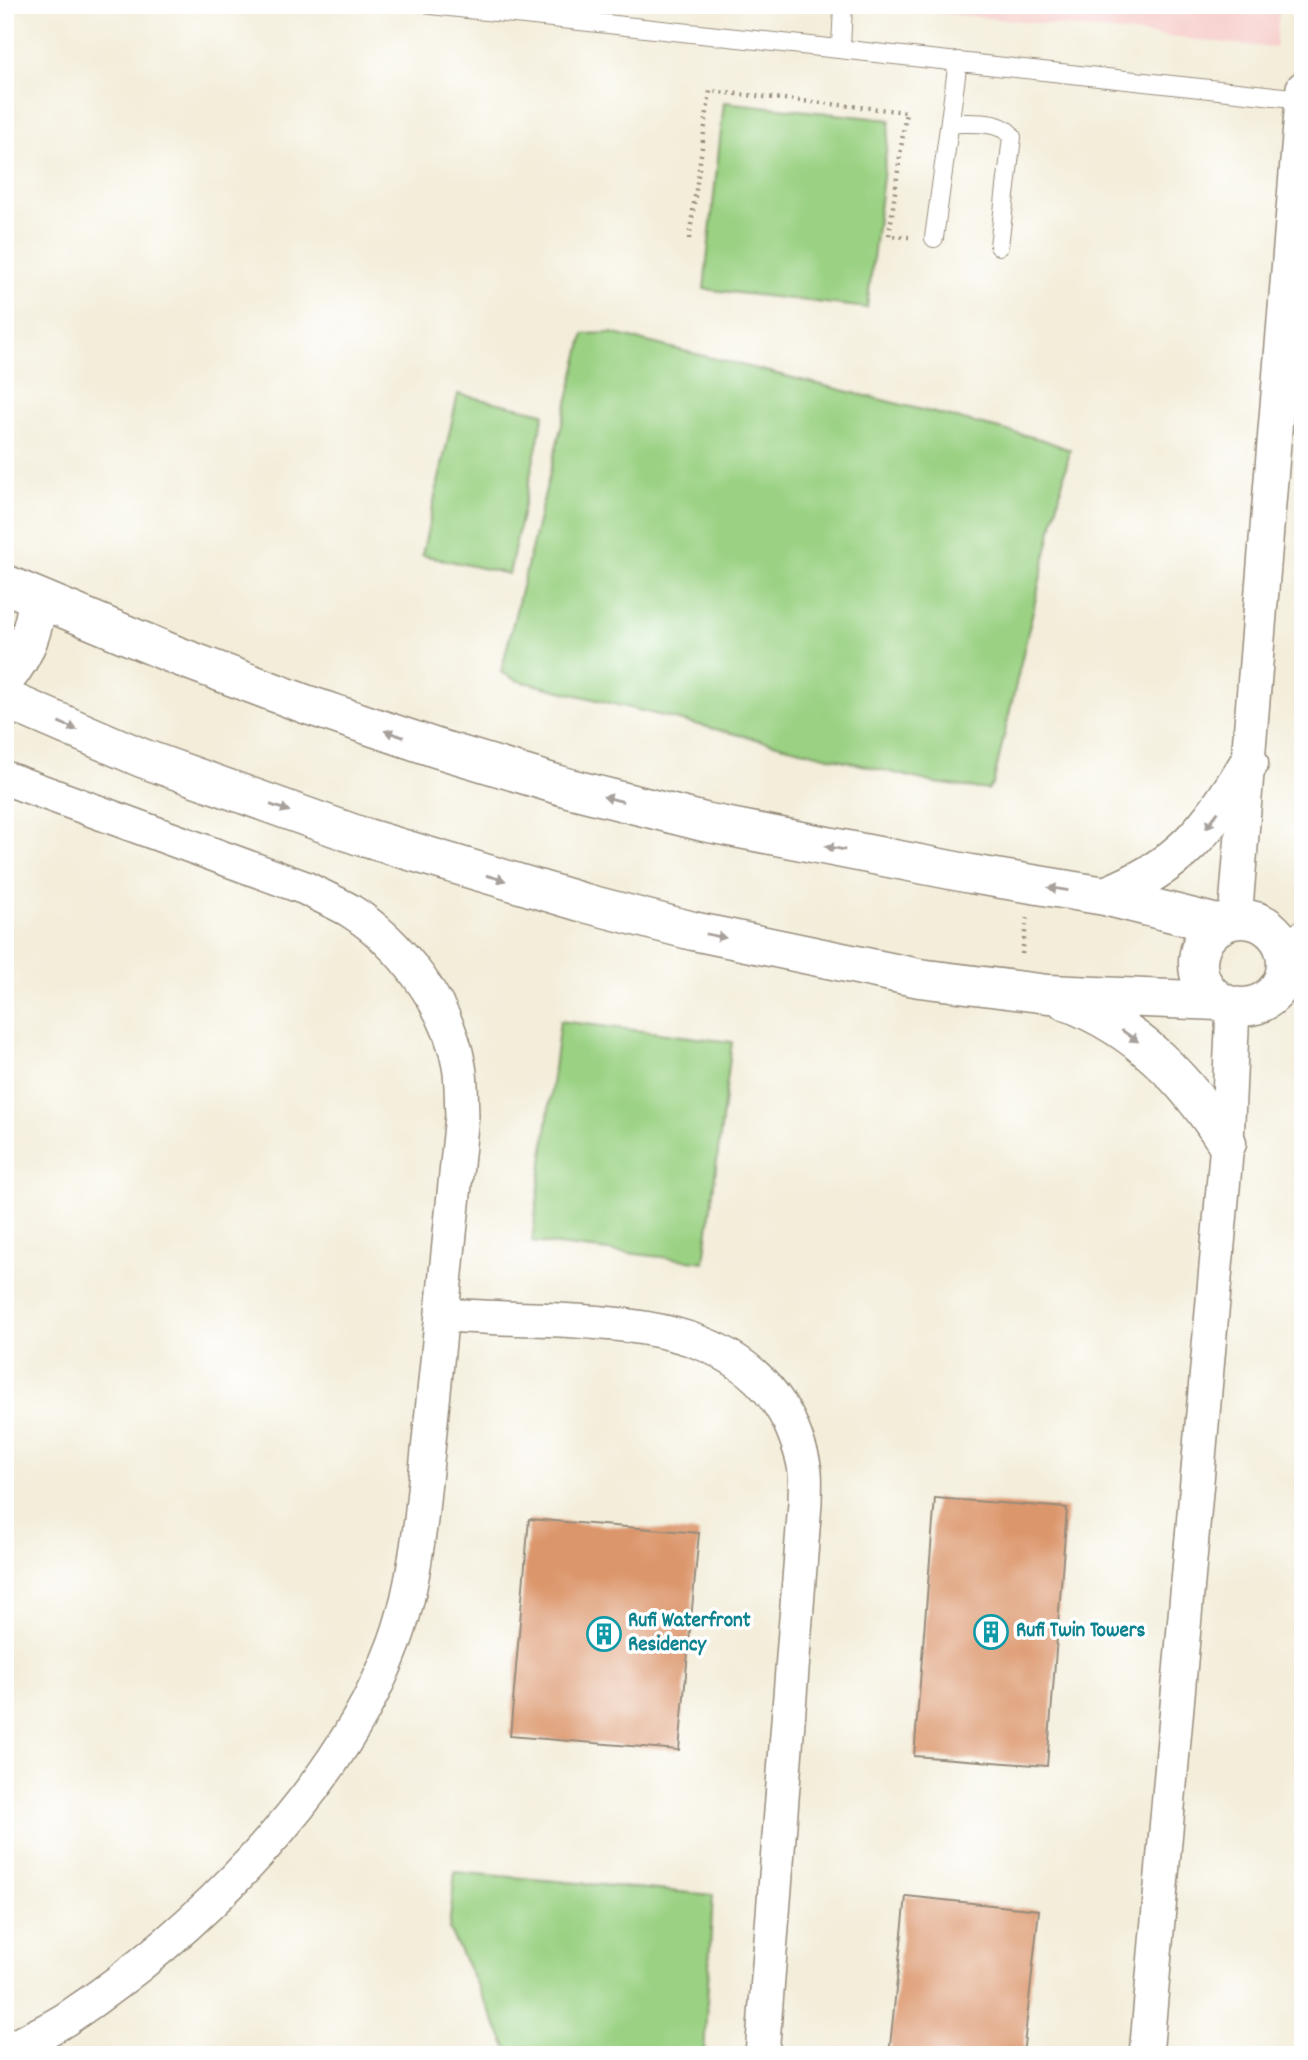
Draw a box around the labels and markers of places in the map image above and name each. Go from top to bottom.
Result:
place label: Rufi Waterfront Residency [628,1607,751,1661]
building icon: Rufi Twin Towers [972,1613,1010,1651]
building icon: Rufi Waterfront Residency [585,1615,623,1653]
place label: Rufi Twin Towers [1016,1617,1145,1647]

